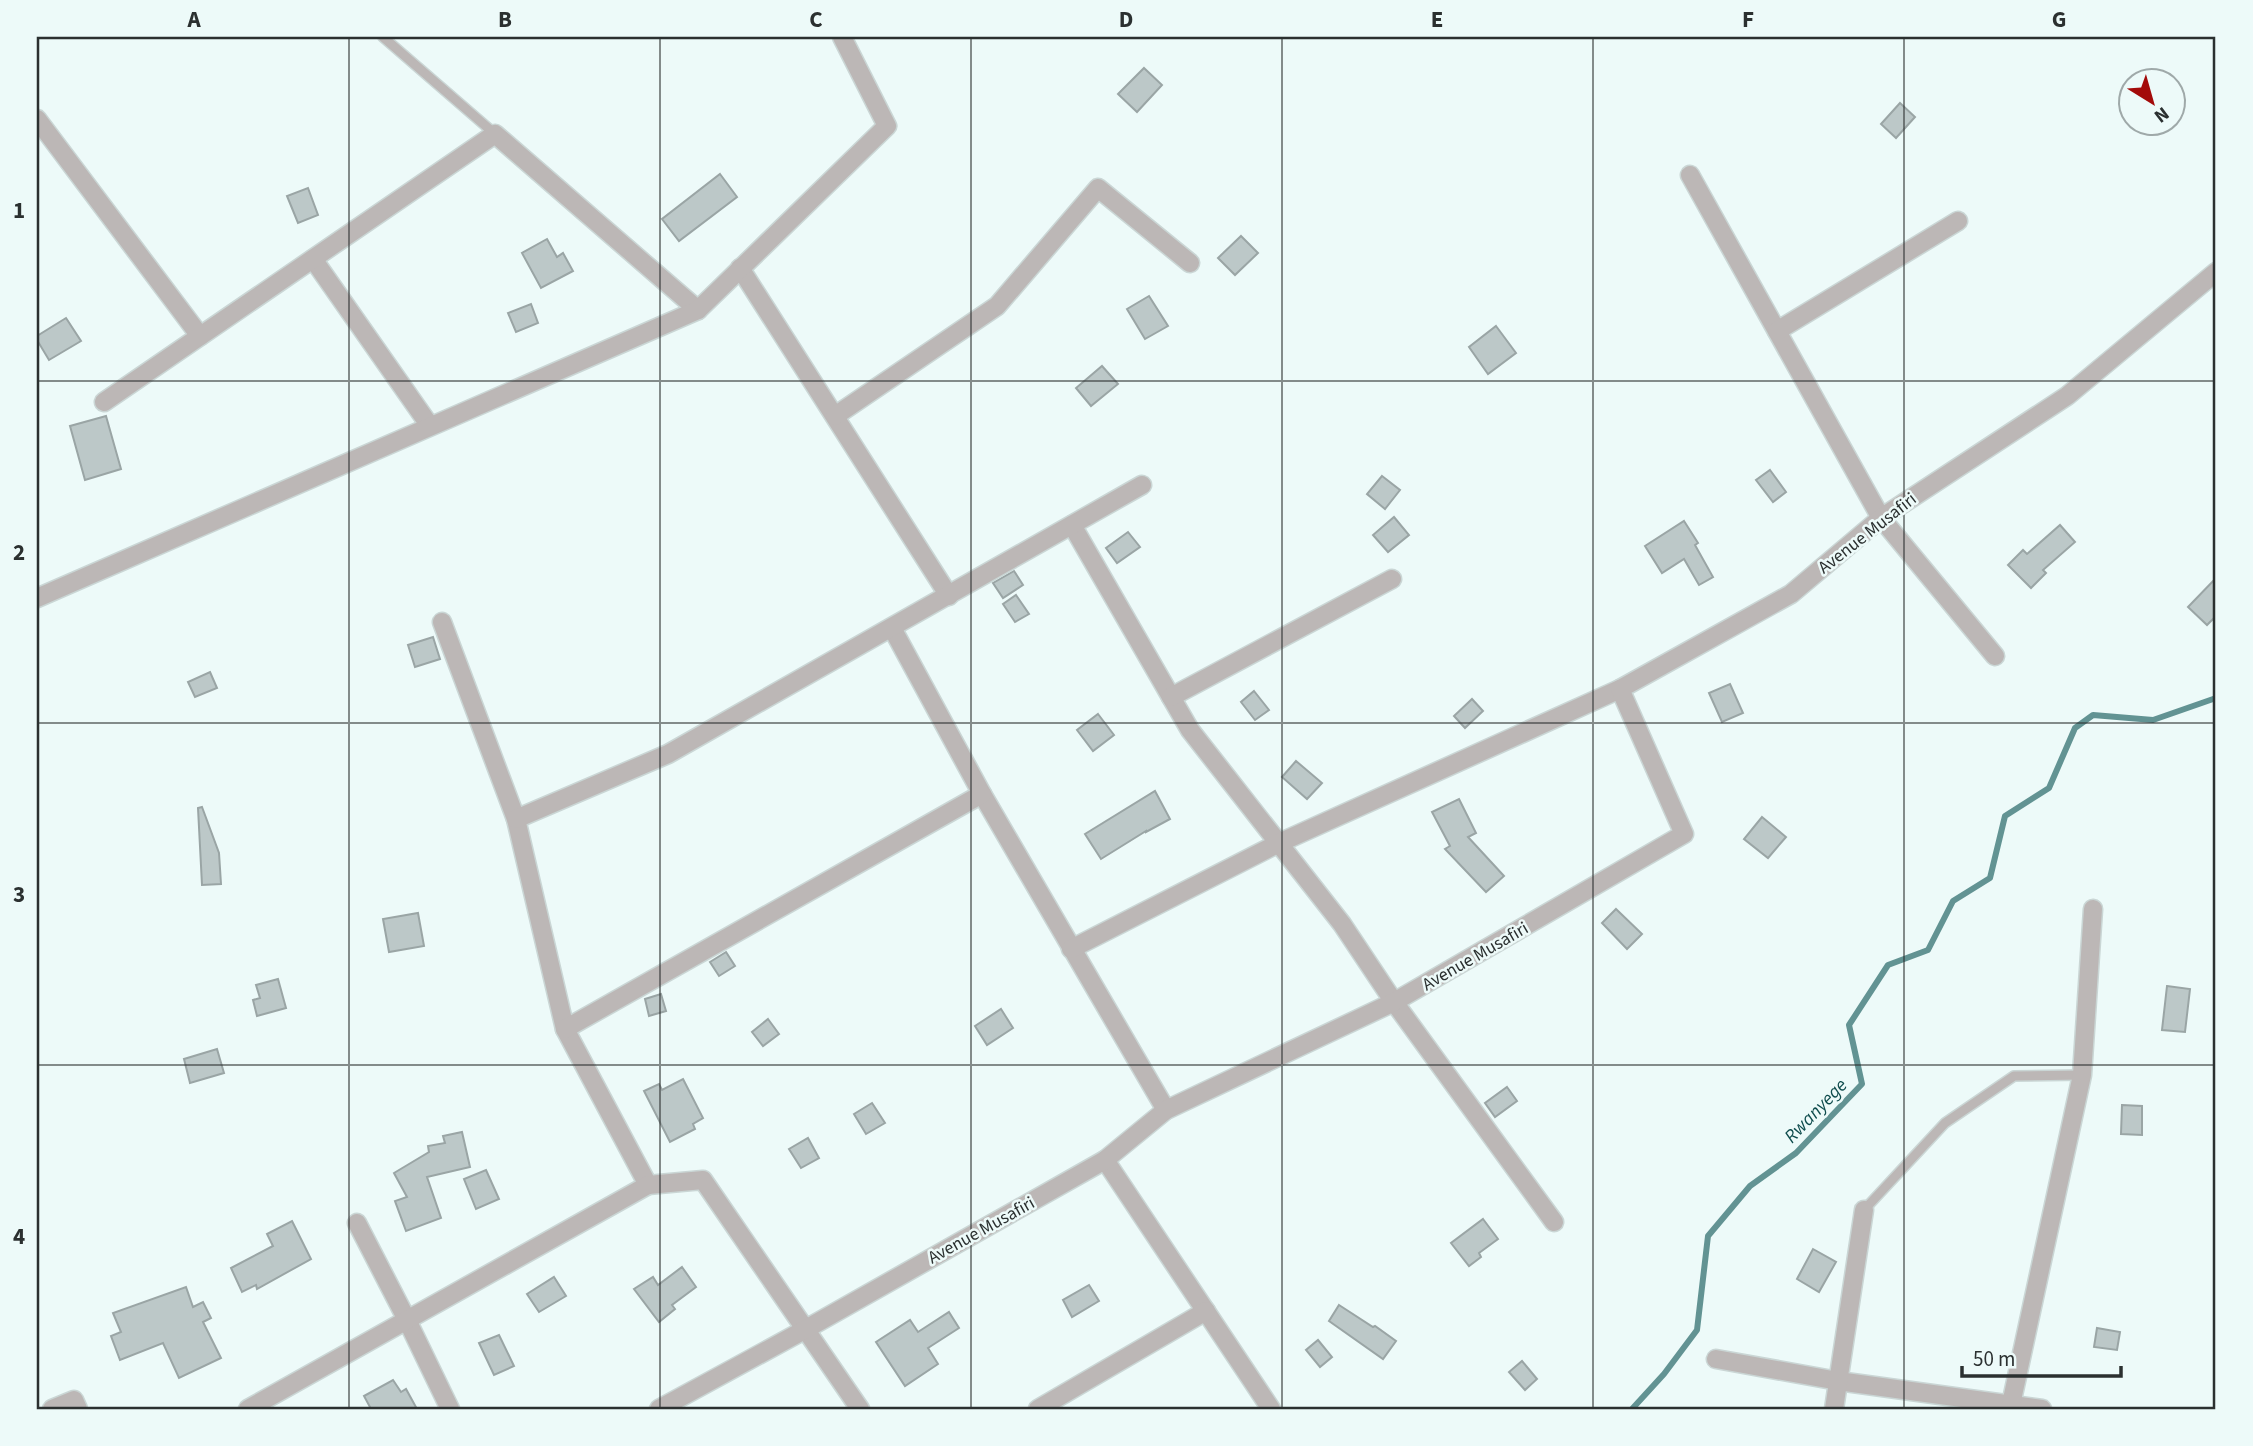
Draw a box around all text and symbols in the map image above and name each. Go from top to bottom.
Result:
text: A [186,3,201,36]
text: B [498,3,512,36]
text: C [809,3,823,36]
text: D [1119,3,1133,36]
text: E [1431,3,1443,36]
text: F [1742,3,1754,36]
text: G [2052,3,2066,36]
north arrow [2116,66,2186,136]
text: N [2148,100,2175,129]
text: 1 [13,194,25,227]
street label: Avenue Musafiri [1813,487,1922,580]
text: 2 [13,536,25,569]
text: 3 [13,878,25,911]
street label: Avenue Musafiri [1417,916,1533,997]
water label: Rwanyege [1778,1073,1854,1149]
street label: Avenue Musafiri [923,1191,1039,1270]
text: 4 [13,1220,25,1253]
scale bar [1962,1334,2122,1378]
text: 50 m [1973,1344,2015,1374]

